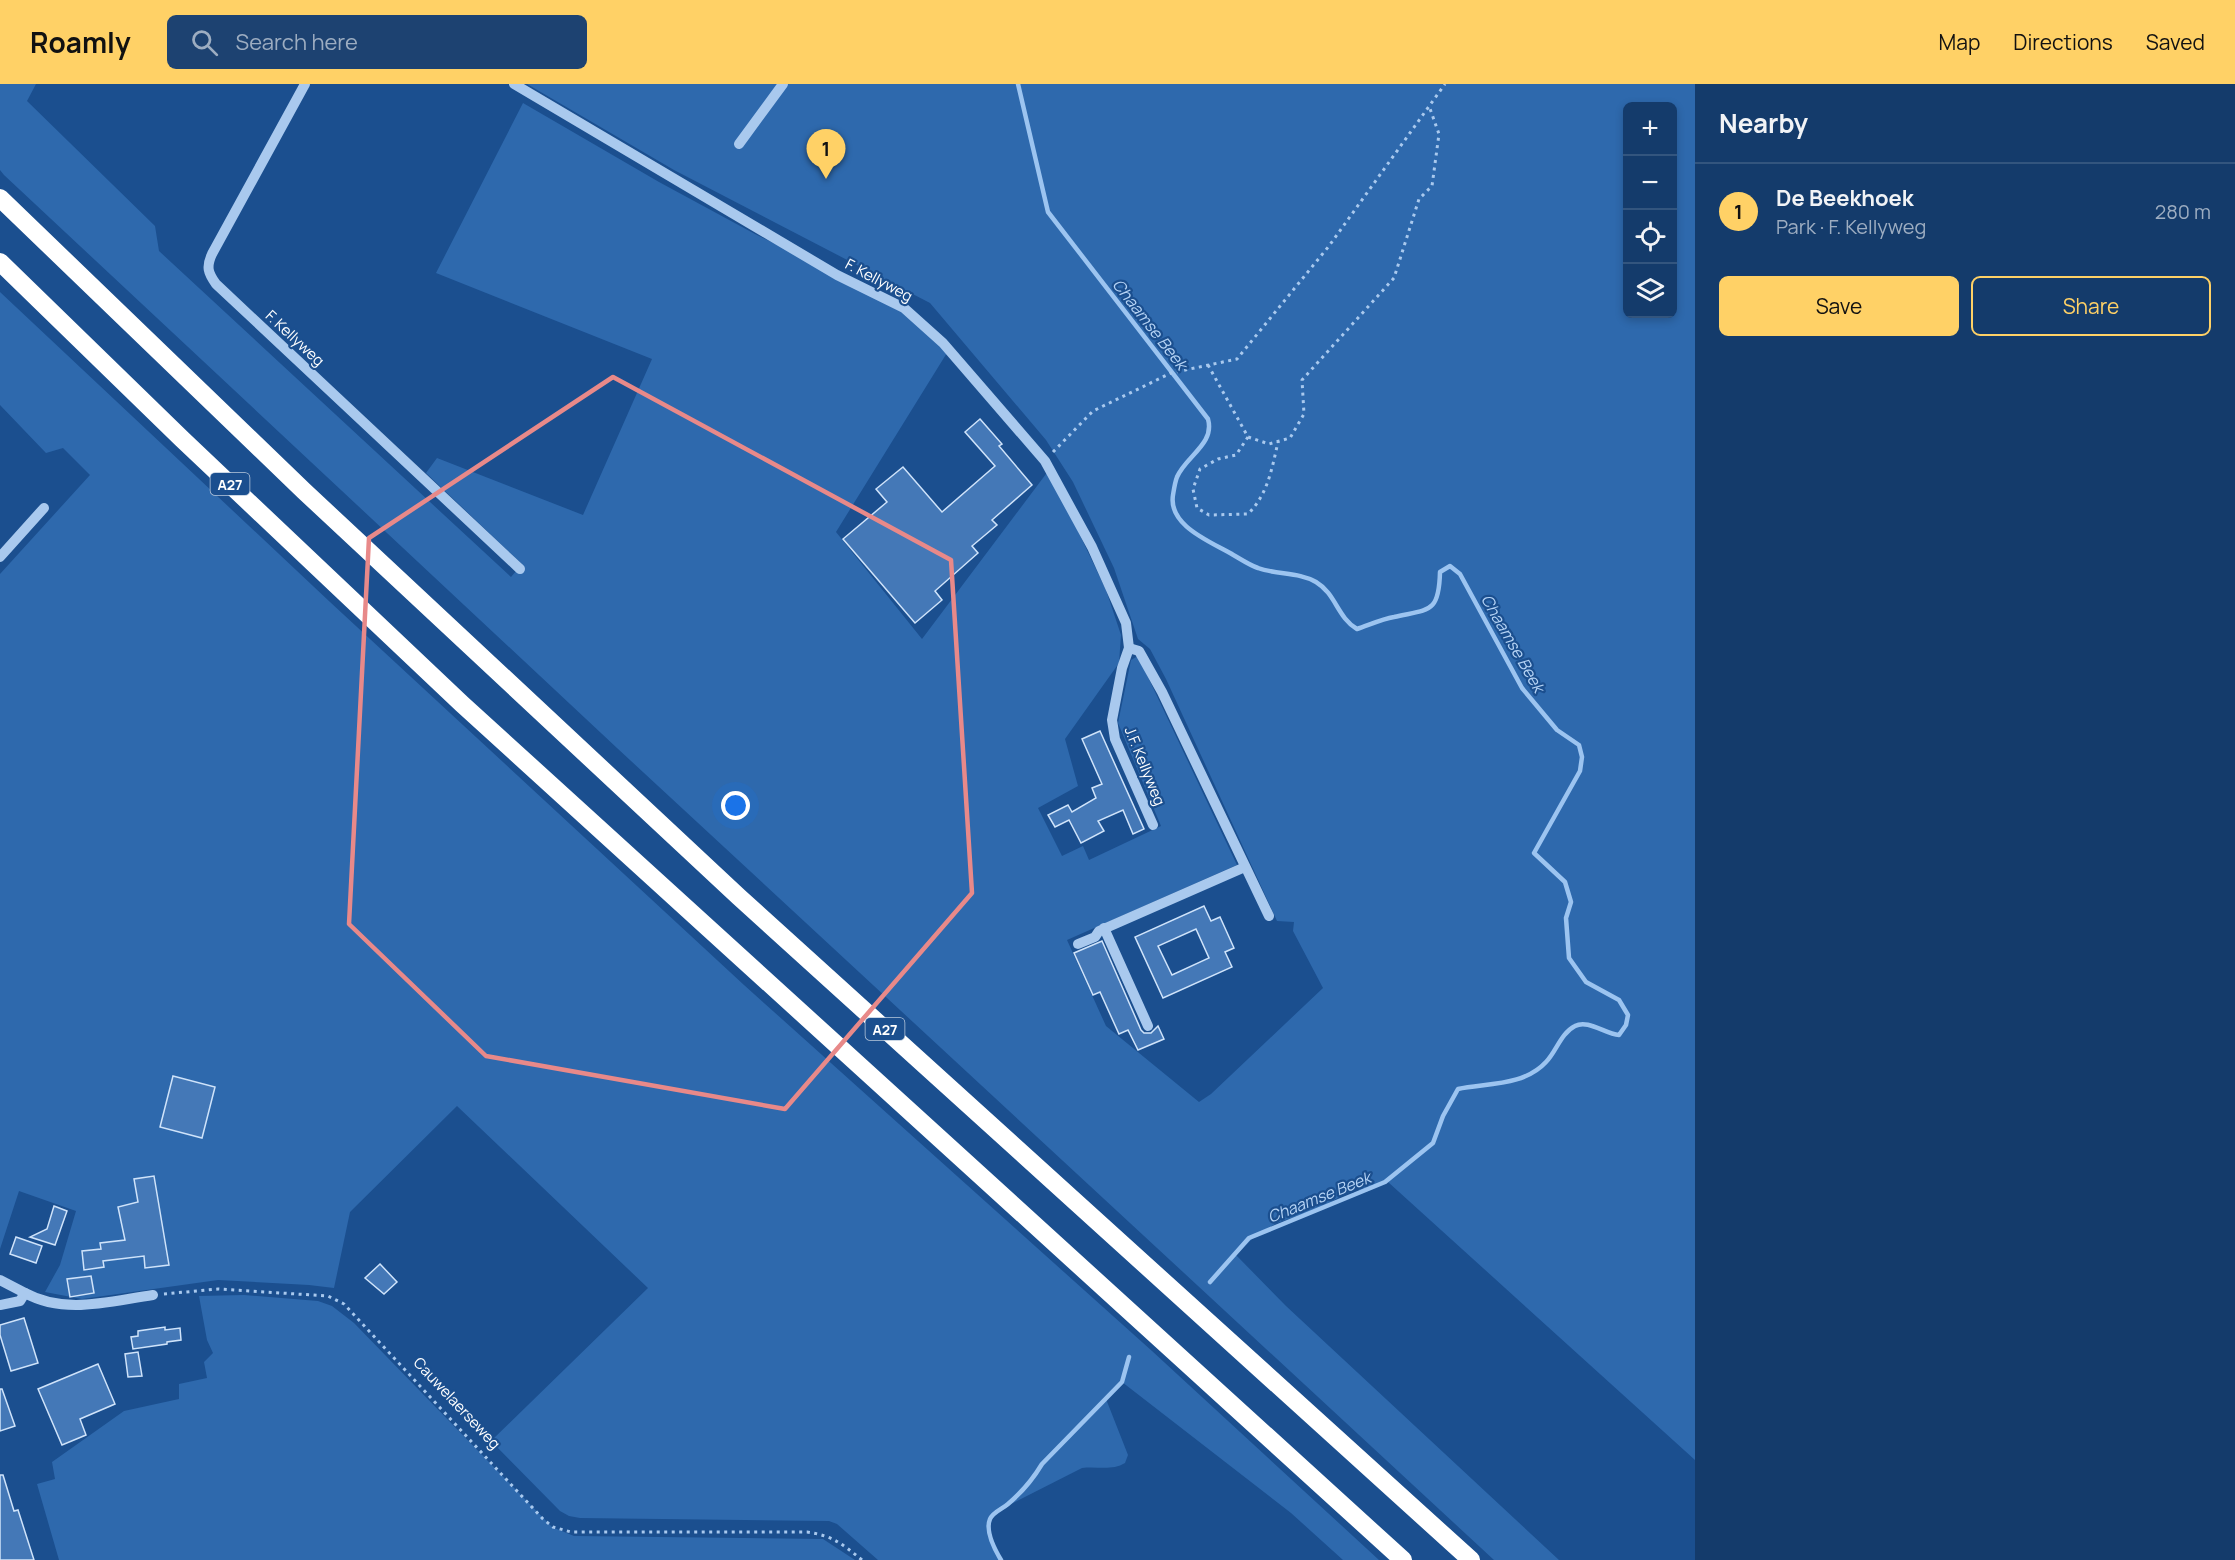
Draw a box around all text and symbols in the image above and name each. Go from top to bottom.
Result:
search box [167,15,587,69]
text: Roamly [30,23,131,61]
icon: search [188,26,221,59]
text: Search here [236,27,358,57]
text: Map [1939,28,1980,56]
text: Directions [2013,28,2113,56]
text: Saved [2146,28,2205,56]
map controls [1623,102,1677,318]
button: + [1623,102,1677,156]
text: Nearby [1719,105,1808,141]
pin: 1 [806,130,846,179]
button: − [1623,156,1677,210]
text: De Beekhoek [1776,183,1914,213]
text: 1 [1734,198,1743,225]
text: 280 m [2155,198,2211,225]
button: locate [1623,210,1677,264]
text: Park · F. Kellyweg [1776,213,1926,240]
street label: F. Kellyweg [842,253,916,307]
button: layers [1623,264,1677,318]
water label: Chaamse Beek [1108,274,1194,376]
button: Save [1719,276,1959,336]
button: Share [1971,276,2211,336]
street label: F. Kellyweg [261,305,329,371]
road number: A27 [210,473,250,495]
water label: Chaamse Beek [1476,590,1551,698]
street label: J.F. Kellyweg [1120,723,1170,809]
your location [721,791,750,820]
road number: A27 [866,1018,904,1040]
water label: Chaamse Beek [1264,1165,1376,1228]
street label: Cauwelaerseweg [409,1352,505,1454]

